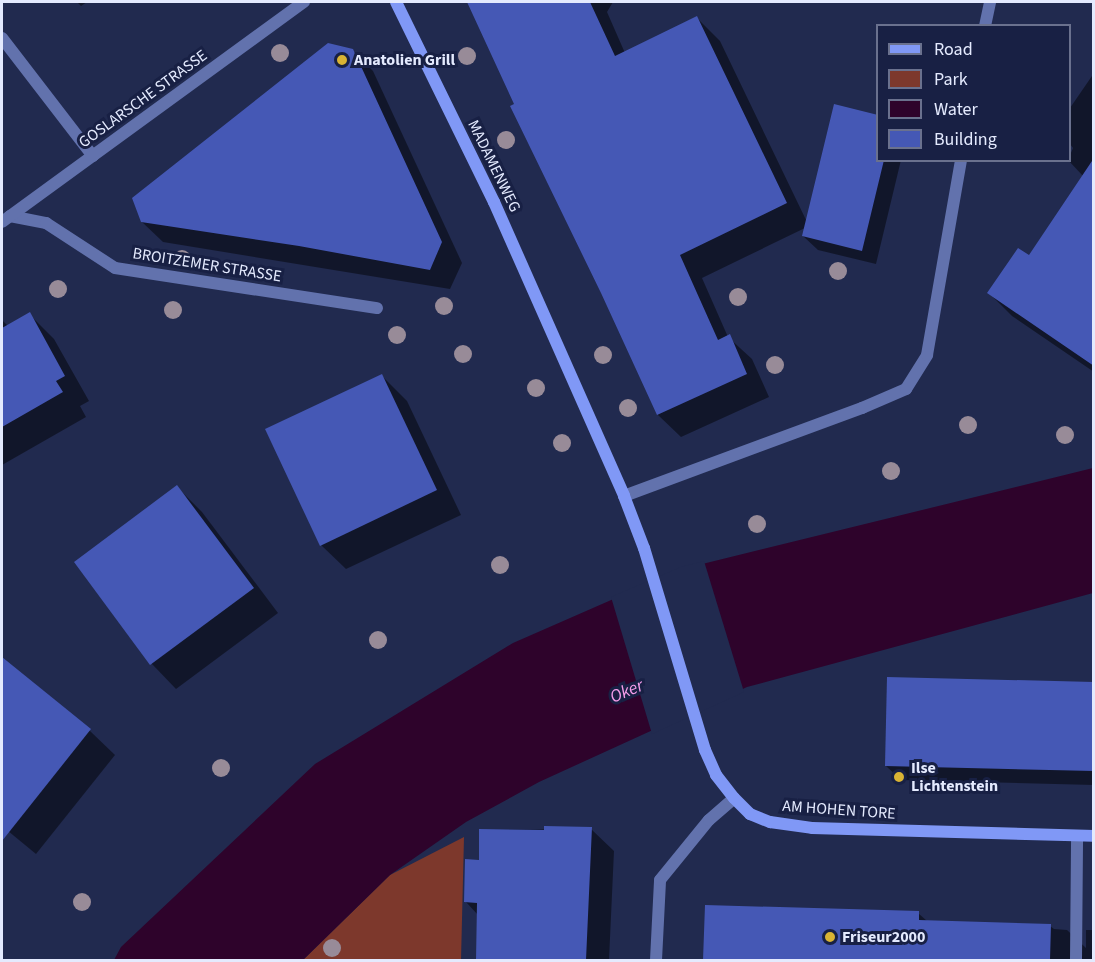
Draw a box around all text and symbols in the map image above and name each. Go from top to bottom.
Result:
legend [876,24,1071,162]
text: Road [934,37,973,62]
street label: GOSLARSCHE STRASSE [75,46,211,152]
place label: Anatolien Grill [354,50,455,70]
marker: Anatolien Grill [335,53,349,67]
text: Park [934,67,968,92]
text: Water [934,97,978,122]
street label: MADAMENWEG [463,117,525,215]
text: Building [934,127,997,152]
street label: BROITZEMER STRASSE [131,244,283,286]
water label: Oker [607,675,647,709]
place label: Ilse Lichtenstein [911,758,998,796]
marker: Ilse Lichtenstein [892,770,906,784]
street label: AM HOHEN TORE [782,796,896,824]
place label: Friseur2000 [842,927,925,947]
marker: Friseur2000 [823,930,837,944]

